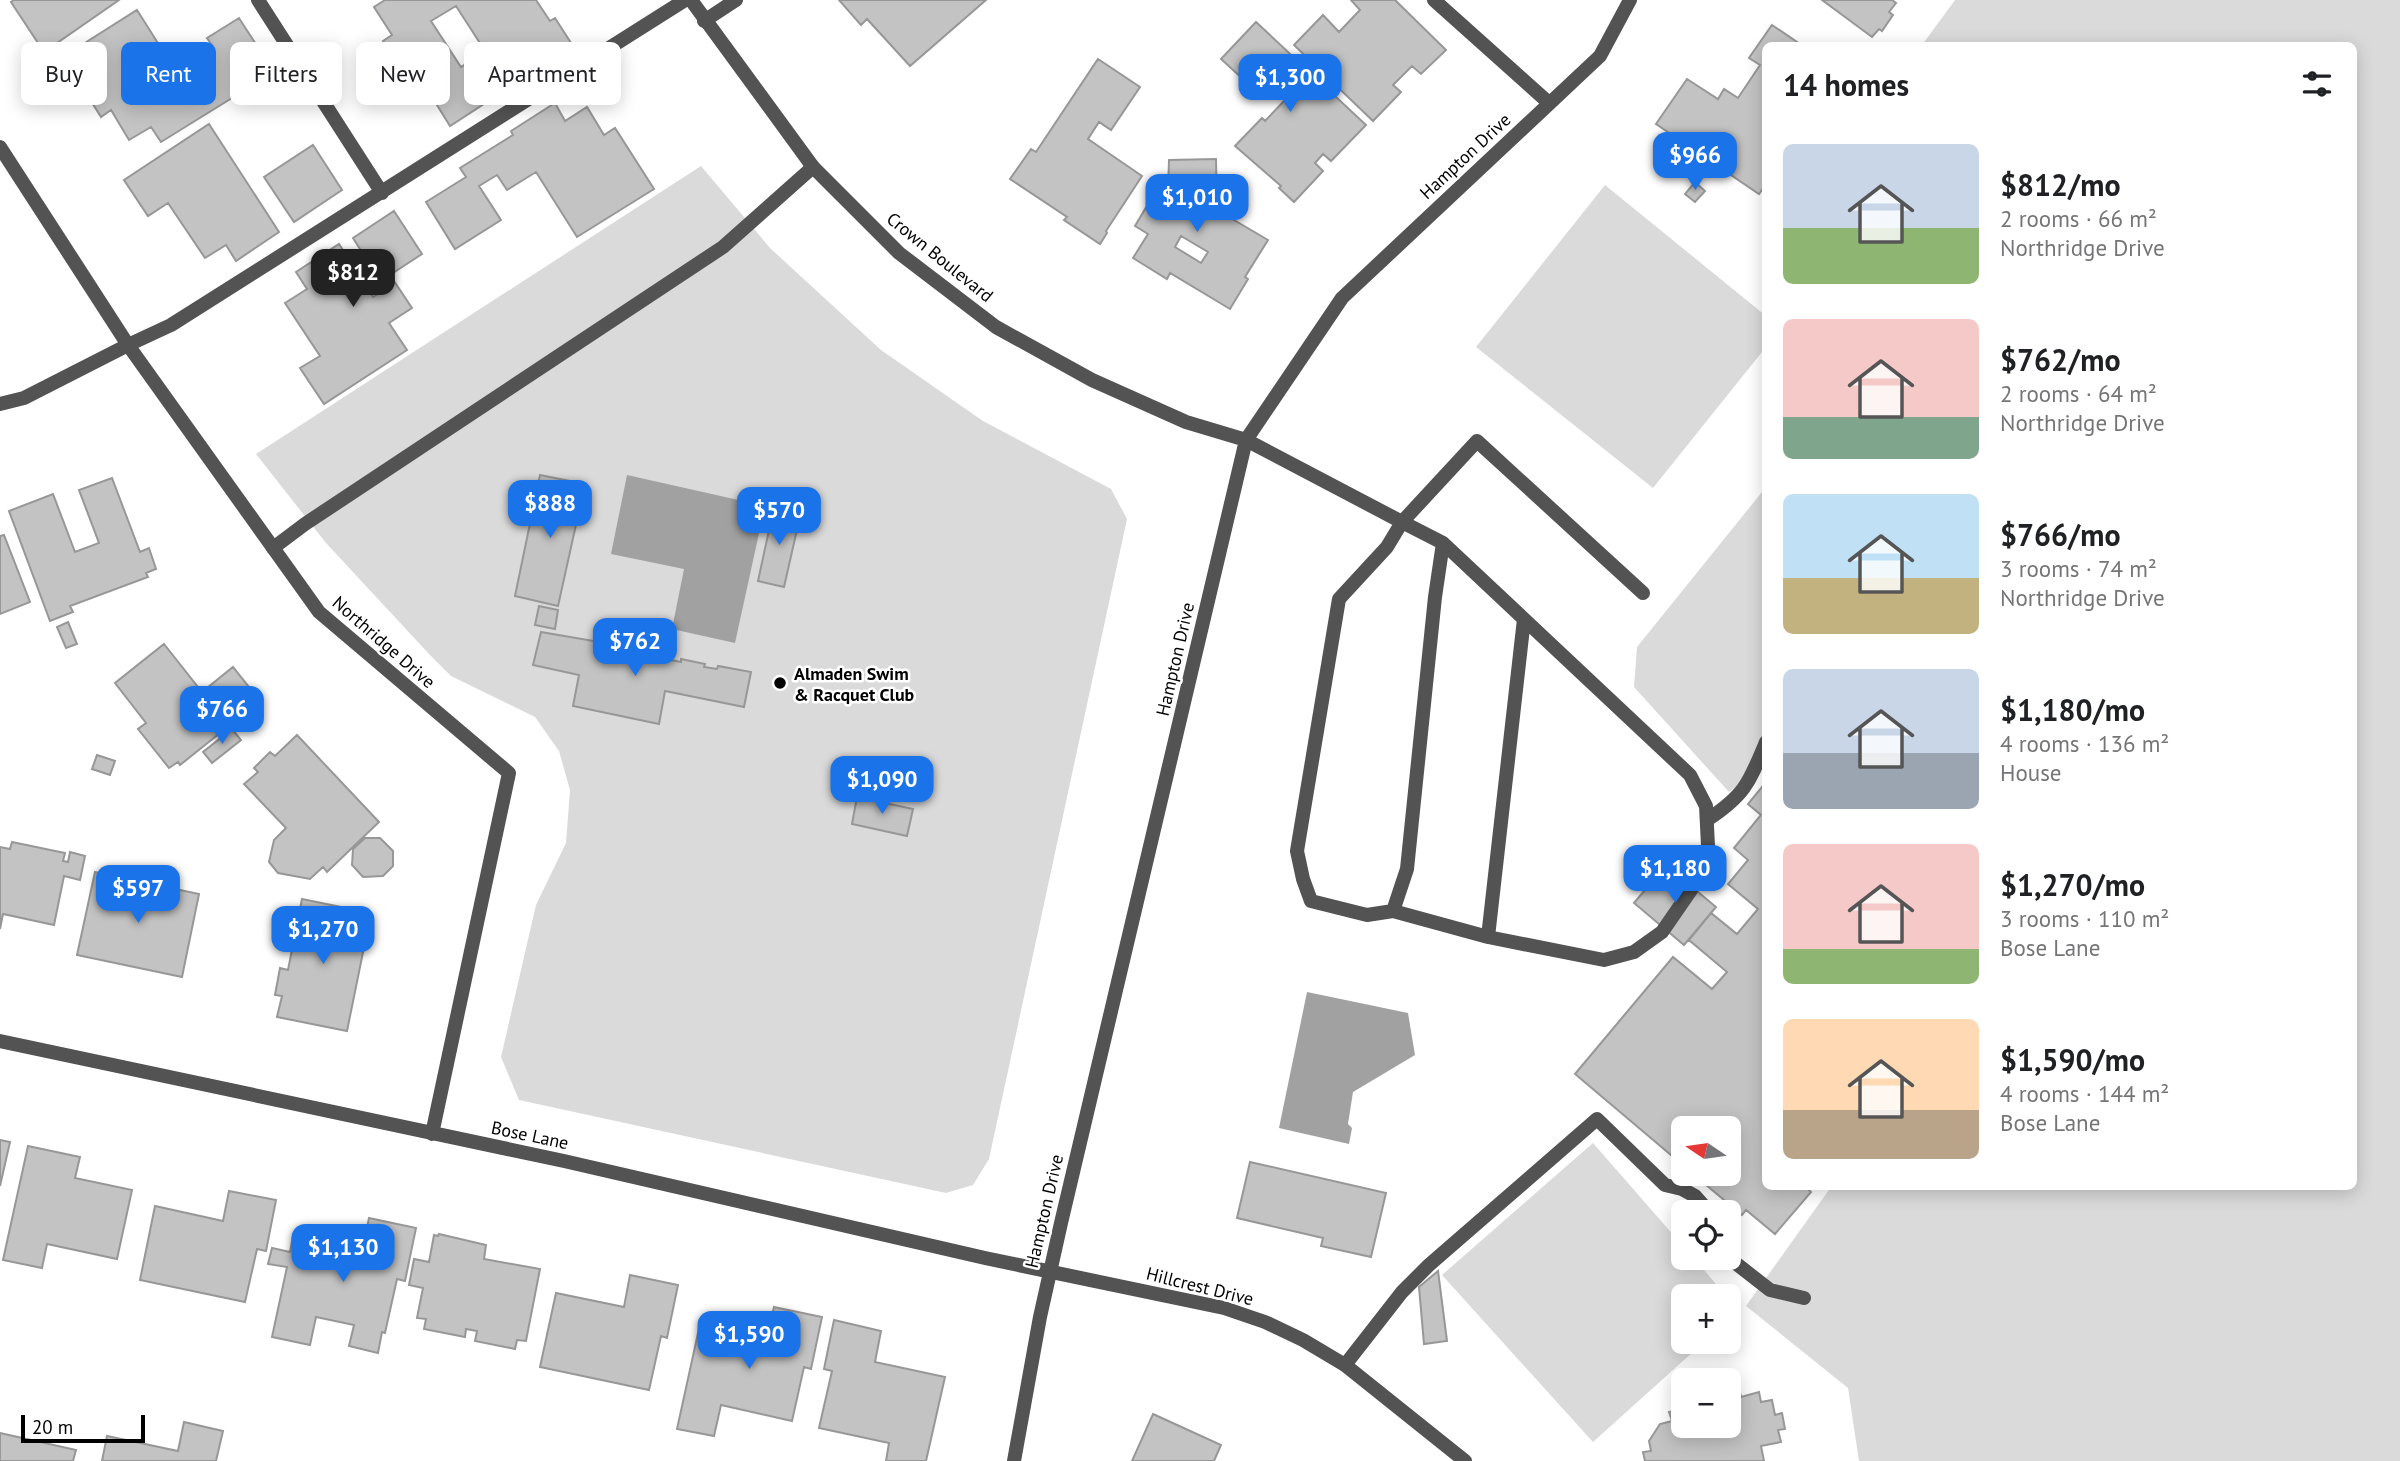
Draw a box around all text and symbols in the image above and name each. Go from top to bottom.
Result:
chip: Buy [21,42,107,105]
chip: Rent [121,42,216,105]
chip: Filters [230,42,342,105]
chip: New [356,42,450,105]
chip: Apartment [464,42,621,105]
pin: $1,300 [1233,54,1347,114]
text: $1,300 [1254,62,1326,91]
text: 14 homes [1783,65,1909,104]
icon: filters [2298,65,2336,103]
street label: Hampton Drive [1415,108,1515,204]
pin: $966 [1654,132,1736,192]
text: $966 [1669,140,1721,169]
text: $812/mo [2000,165,2121,204]
icon: home [1839,172,1923,256]
pin: $1,010 [1140,174,1254,234]
text: $1,010 [1161,182,1233,211]
text: 2 rooms · 66 m² [2000,204,2157,233]
street label: Crown Boulevard [882,207,998,307]
text: Northridge Drive [2000,233,2165,262]
pin: $812 [312,250,394,309]
text: $812 [327,257,379,286]
text: $762/mo [2000,340,2121,379]
icon: home [1839,347,1923,431]
text: 2 rooms · 64 m² [2000,379,2157,408]
text: Northridge Drive [2000,408,2165,437]
pin: $888 [509,480,591,540]
text: $888 [524,488,576,517]
pin: $570 [738,488,820,547]
text: $570 [753,495,805,524]
text: $766/mo [2000,515,2121,554]
icon: home [1839,522,1923,606]
text: 3 rooms · 74 m² [2000,554,2157,583]
text: Northridge Drive [2000,583,2165,612]
street label: Northridge Drive [328,591,440,693]
street label: Hampton Drive [1151,600,1199,718]
pin: $762 [594,618,676,678]
text: $762 [609,626,661,655]
place label: Almaden Swim & Racquet Club [794,662,915,706]
marker: Almaden Swim & Racquet Club [772,675,788,691]
pin: $766 [181,686,263,746]
text: $1,180/mo [2000,690,2145,729]
text: $766 [196,694,248,723]
icon: home [1839,697,1923,781]
text: 4 rooms · 136 m² [2000,729,2169,758]
pin: $1,090 [825,756,939,816]
text: House [2000,758,2062,787]
text: $1,090 [846,764,918,793]
pin: $1,180 [1618,846,1732,905]
text: $1,180 [1639,853,1711,882]
text: $1,270/mo [2000,865,2145,904]
pin: $597 [97,866,179,925]
icon: home [1839,872,1923,956]
text: $597 [112,873,164,902]
text: 3 rooms · 110 m² [2000,904,2169,933]
pin: $1,270 [266,906,380,966]
text: $1,270 [287,914,359,943]
text: Bose Lane [2000,933,2100,962]
text: $1,590/mo [2000,1040,2145,1079]
icon: home [1839,1047,1923,1131]
text: 4 rooms · 144 m² [2000,1079,2169,1108]
text: Bose Lane [2000,1108,2100,1137]
street label: Bose Lane [489,1116,571,1154]
north arrow [1671,1116,1741,1186]
map controls [1671,1116,1741,1438]
street label: Hampton Drive [1020,1152,1068,1270]
button: locate [1671,1200,1741,1270]
pin: $1,130 [286,1224,400,1284]
text: $1,130 [307,1232,379,1261]
street label: Hillcrest Drive [1144,1262,1256,1310]
button: + [1671,1284,1741,1354]
pin: $1,590 [692,1312,806,1371]
text: $1,590 [713,1319,785,1348]
button: − [1671,1368,1741,1438]
scale bar [21,1412,145,1444]
text: 20 m [32,1415,73,1439]

